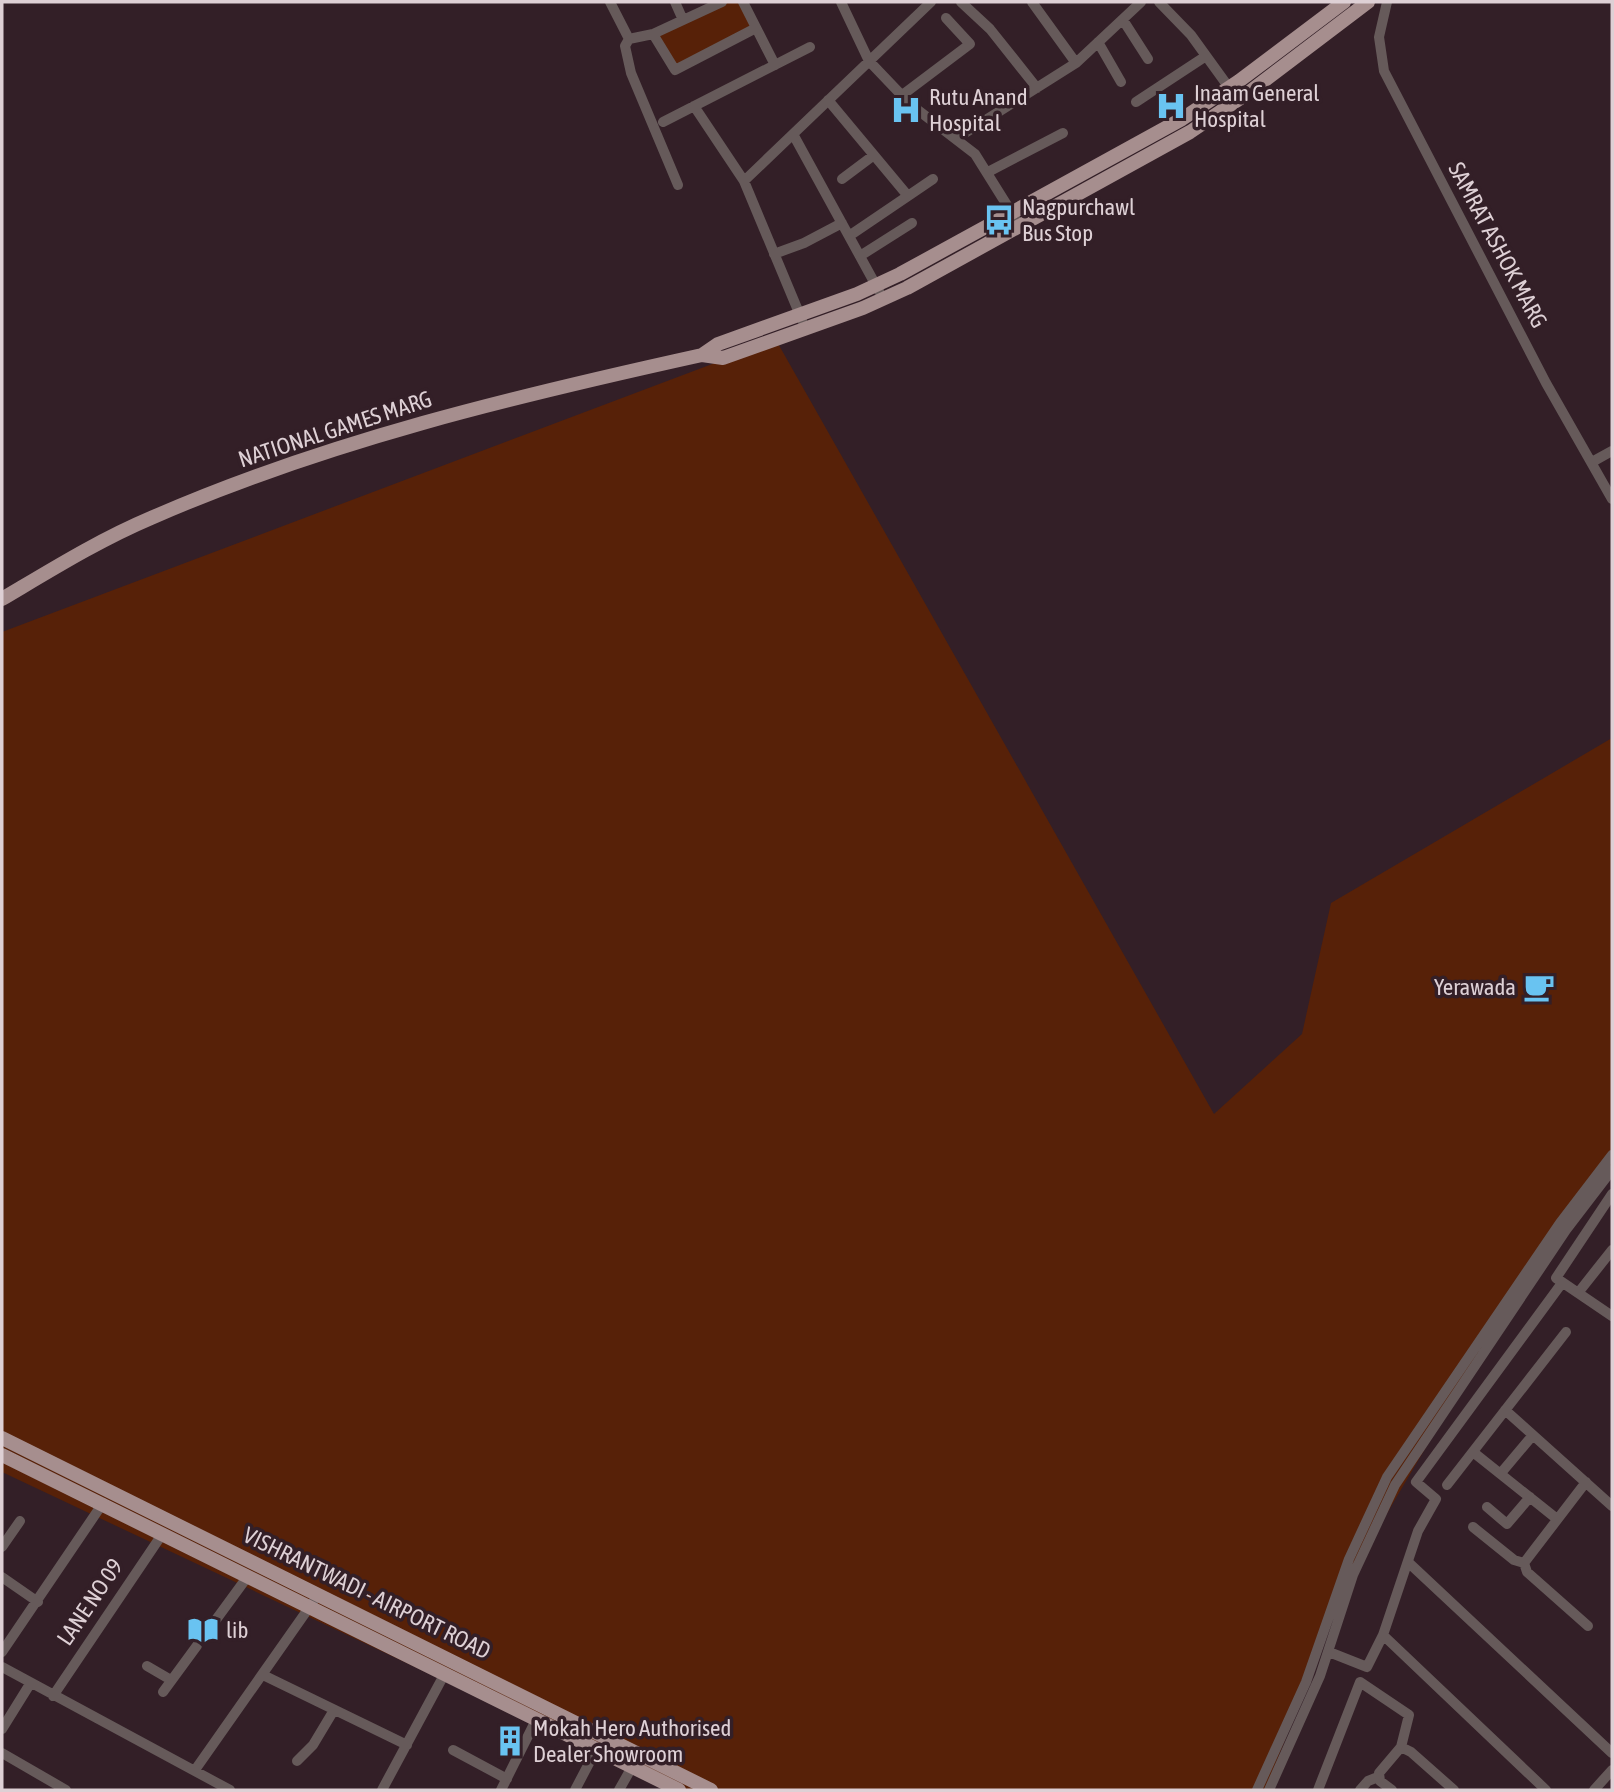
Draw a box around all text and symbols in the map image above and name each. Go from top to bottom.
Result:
place label: Inaam General Hospital [1194,80,1319,132]
place label: Rutu Anand Hospital [929,84,1028,136]
hospital icon: Inaam General Hospital [1154,89,1188,123]
hospital icon: Rutu Anand Hospital [889,93,923,127]
street label: SAMRAT ASHOK MARG [1443,158,1553,332]
place label: Nagpurchawl Bus Stop [1022,194,1135,246]
bus stop icon: Nagpurchawl Bus Stop [982,203,1016,237]
street label: NATIONAL GAMES MARG [235,385,435,473]
cafe icon: Yerawada [1522,970,1556,1004]
place label: Yerawada [1434,974,1516,1000]
street label: VISHRANTWADI - AIRPORT ROAD [239,1522,495,1664]
street label: LANE NO 09 [52,1554,128,1650]
library icon: lib [186,1613,220,1647]
place label: lib [226,1617,248,1643]
place label: Mokah Hero Authorised Dealer Showroom [533,1715,731,1767]
building icon: Mokah Hero Authorised Dealer Showroom [493,1724,527,1758]

